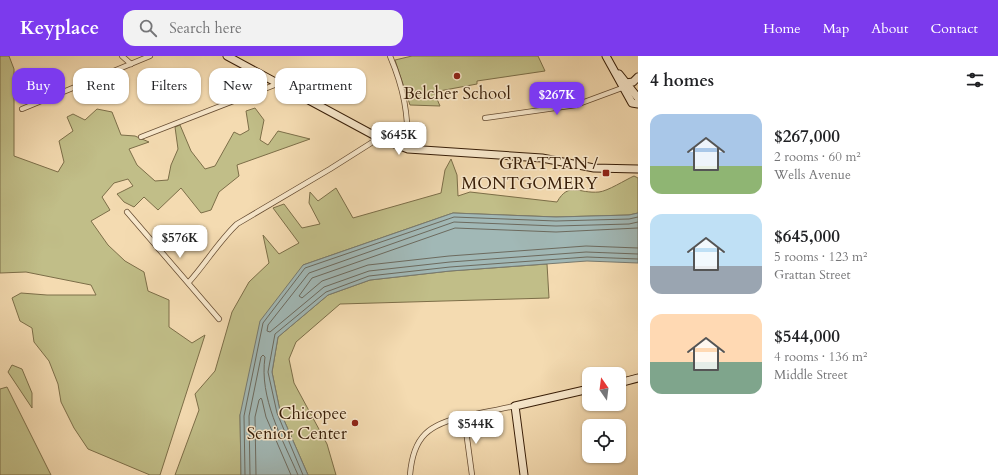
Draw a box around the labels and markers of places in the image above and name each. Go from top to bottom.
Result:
marker: Belcher School [452,71,462,81]
place label: Belcher School [403,82,511,105]
pin: $267K [529,82,585,116]
pin: $645K [371,122,427,156]
place label: GRATTAN / MONTGOMERY [461,152,598,195]
marker: GRATTAN / MONTGOMERY [601,168,611,178]
pin: $576K [152,225,208,259]
place label: Chicopee Senior Center [247,402,348,445]
pin: $544K [448,411,504,445]
marker: Chicopee Senior Center [350,418,360,428]

